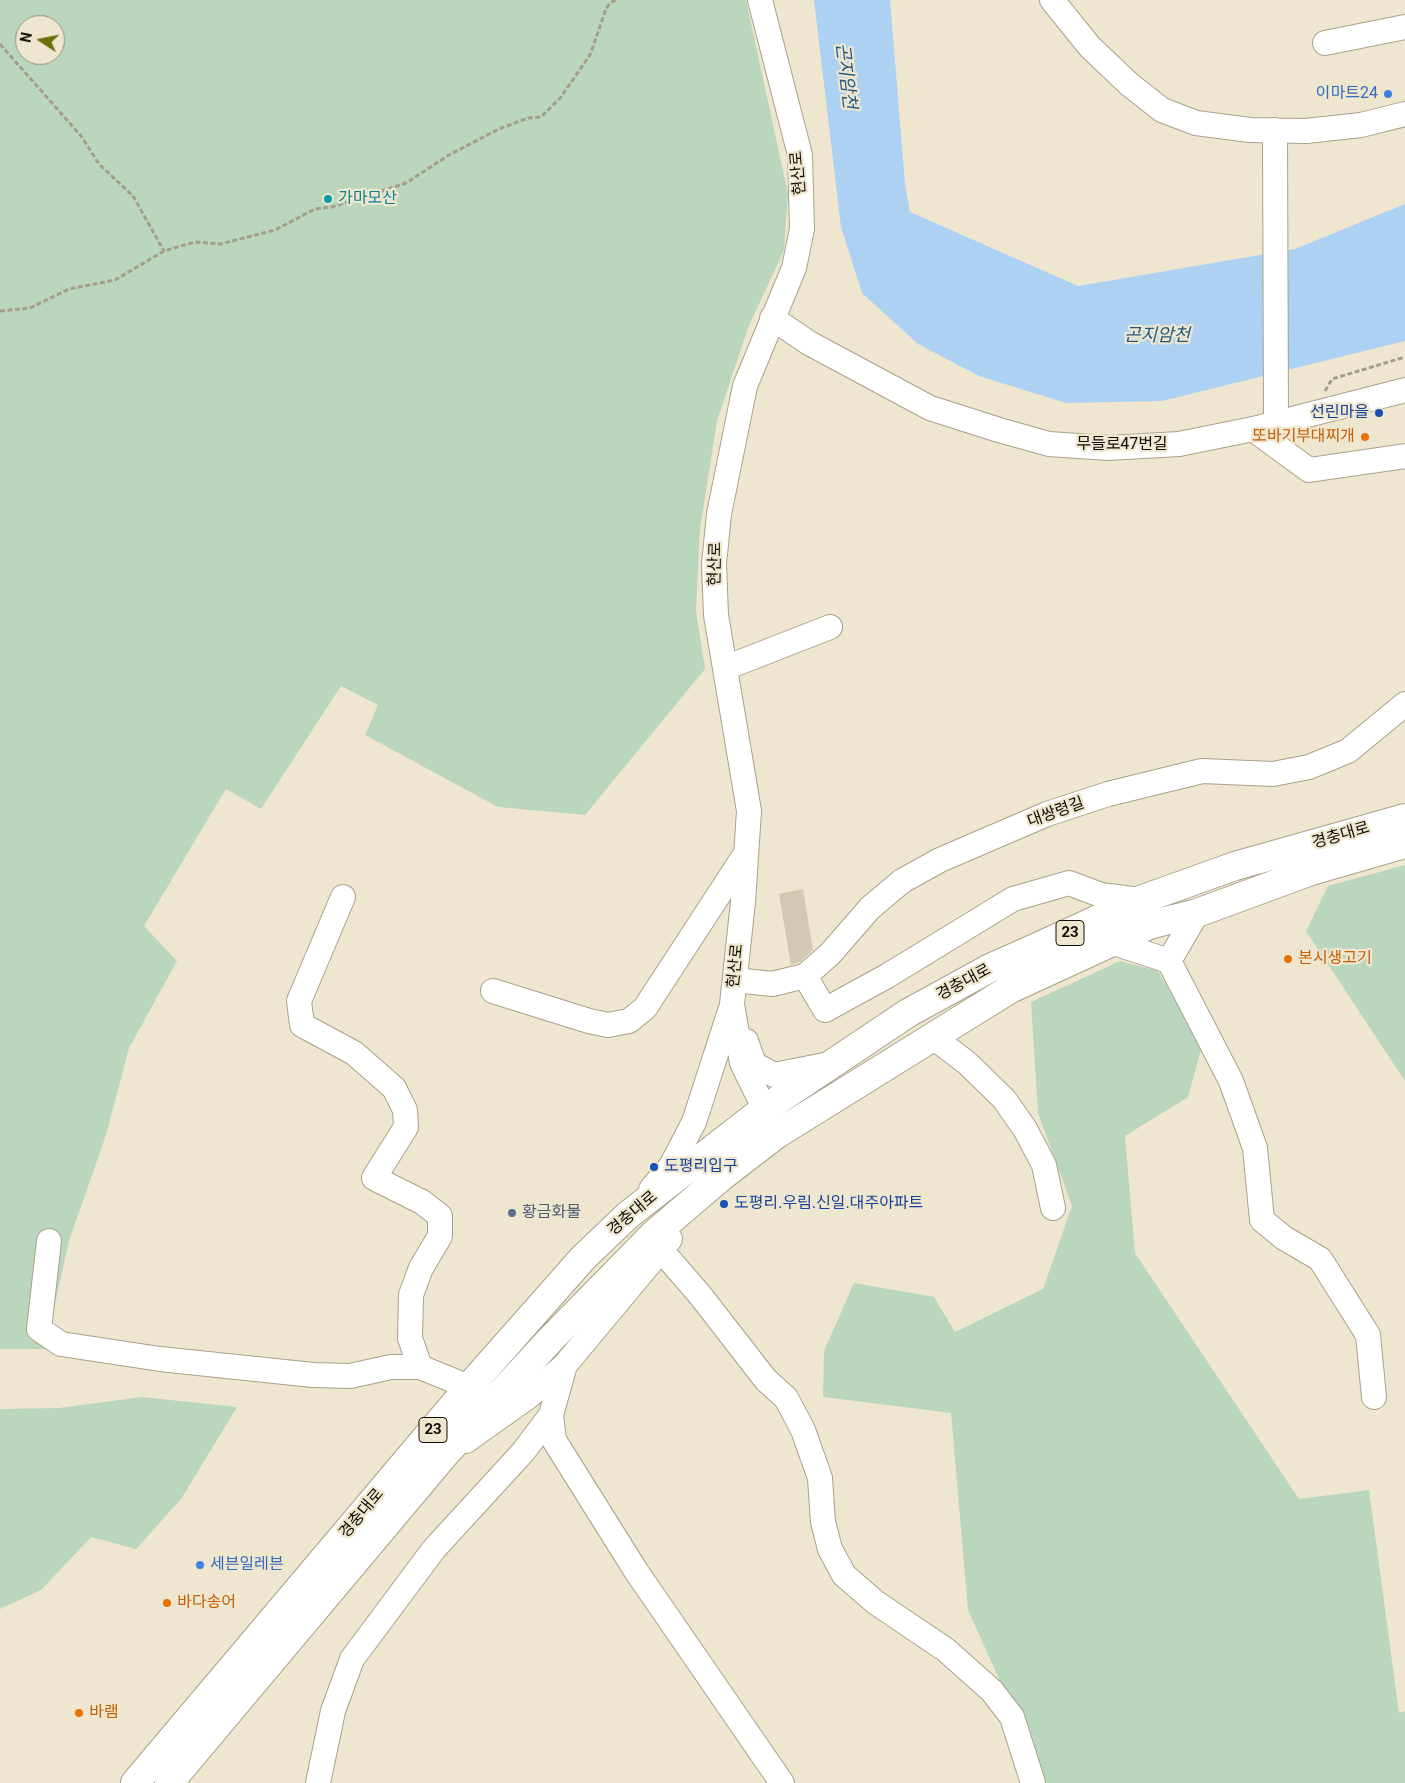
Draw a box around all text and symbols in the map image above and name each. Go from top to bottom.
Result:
north arrow [15,15,65,65]
text: N [17,31,35,44]
water label: 곤지암천 [830,42,860,110]
place label: 이마트24 [1316,84,1378,104]
marker: 이마트24 [1382,88,1394,100]
street label: 현산로 [788,150,810,196]
place label: 가마모산 [338,189,397,209]
marker: 가마모산 [322,193,334,205]
water label: 곤지암천 [1124,325,1190,347]
place label: 선린마을 [1310,403,1369,423]
marker: 선린마을 [1373,407,1385,419]
place label: 또바기부대찌개 [1252,427,1355,447]
marker: 또바기부대찌개 [1359,431,1371,443]
street label: 무들로47번길 [1076,435,1168,455]
street label: 현산로 [706,542,726,586]
street label: 대쌍령길 [1025,794,1087,832]
street label: 경충대로 [1310,819,1372,853]
road number: 23 [1056,920,1084,946]
street label: 현산로 [724,943,748,989]
place label: 본시생고기 [1298,949,1372,969]
marker: 본시생고기 [1282,953,1294,965]
street label: 경충대로 [933,961,995,1005]
place label: 도평리입구 [664,1157,738,1177]
marker: 도평리입구 [648,1161,660,1173]
street label: 경충대로 [604,1188,662,1240]
place label: 도평리.우림.신일.대주아파트 [734,1194,923,1214]
marker: 도평리.우림.신일.대주아파트 [718,1198,730,1210]
place label: 황금화물 [522,1203,581,1223]
marker: 황금화물 [506,1207,518,1219]
road number: 23 [419,1418,447,1442]
street label: 경충대로 [336,1485,388,1543]
place label: 세븐일레븐 [210,1555,284,1575]
marker: 세븐일레븐 [194,1559,206,1571]
place label: 바다송어 [177,1593,236,1613]
marker: 바다송어 [161,1597,173,1609]
place label: 바램 [89,1703,118,1723]
marker: 바램 [73,1707,85,1719]

